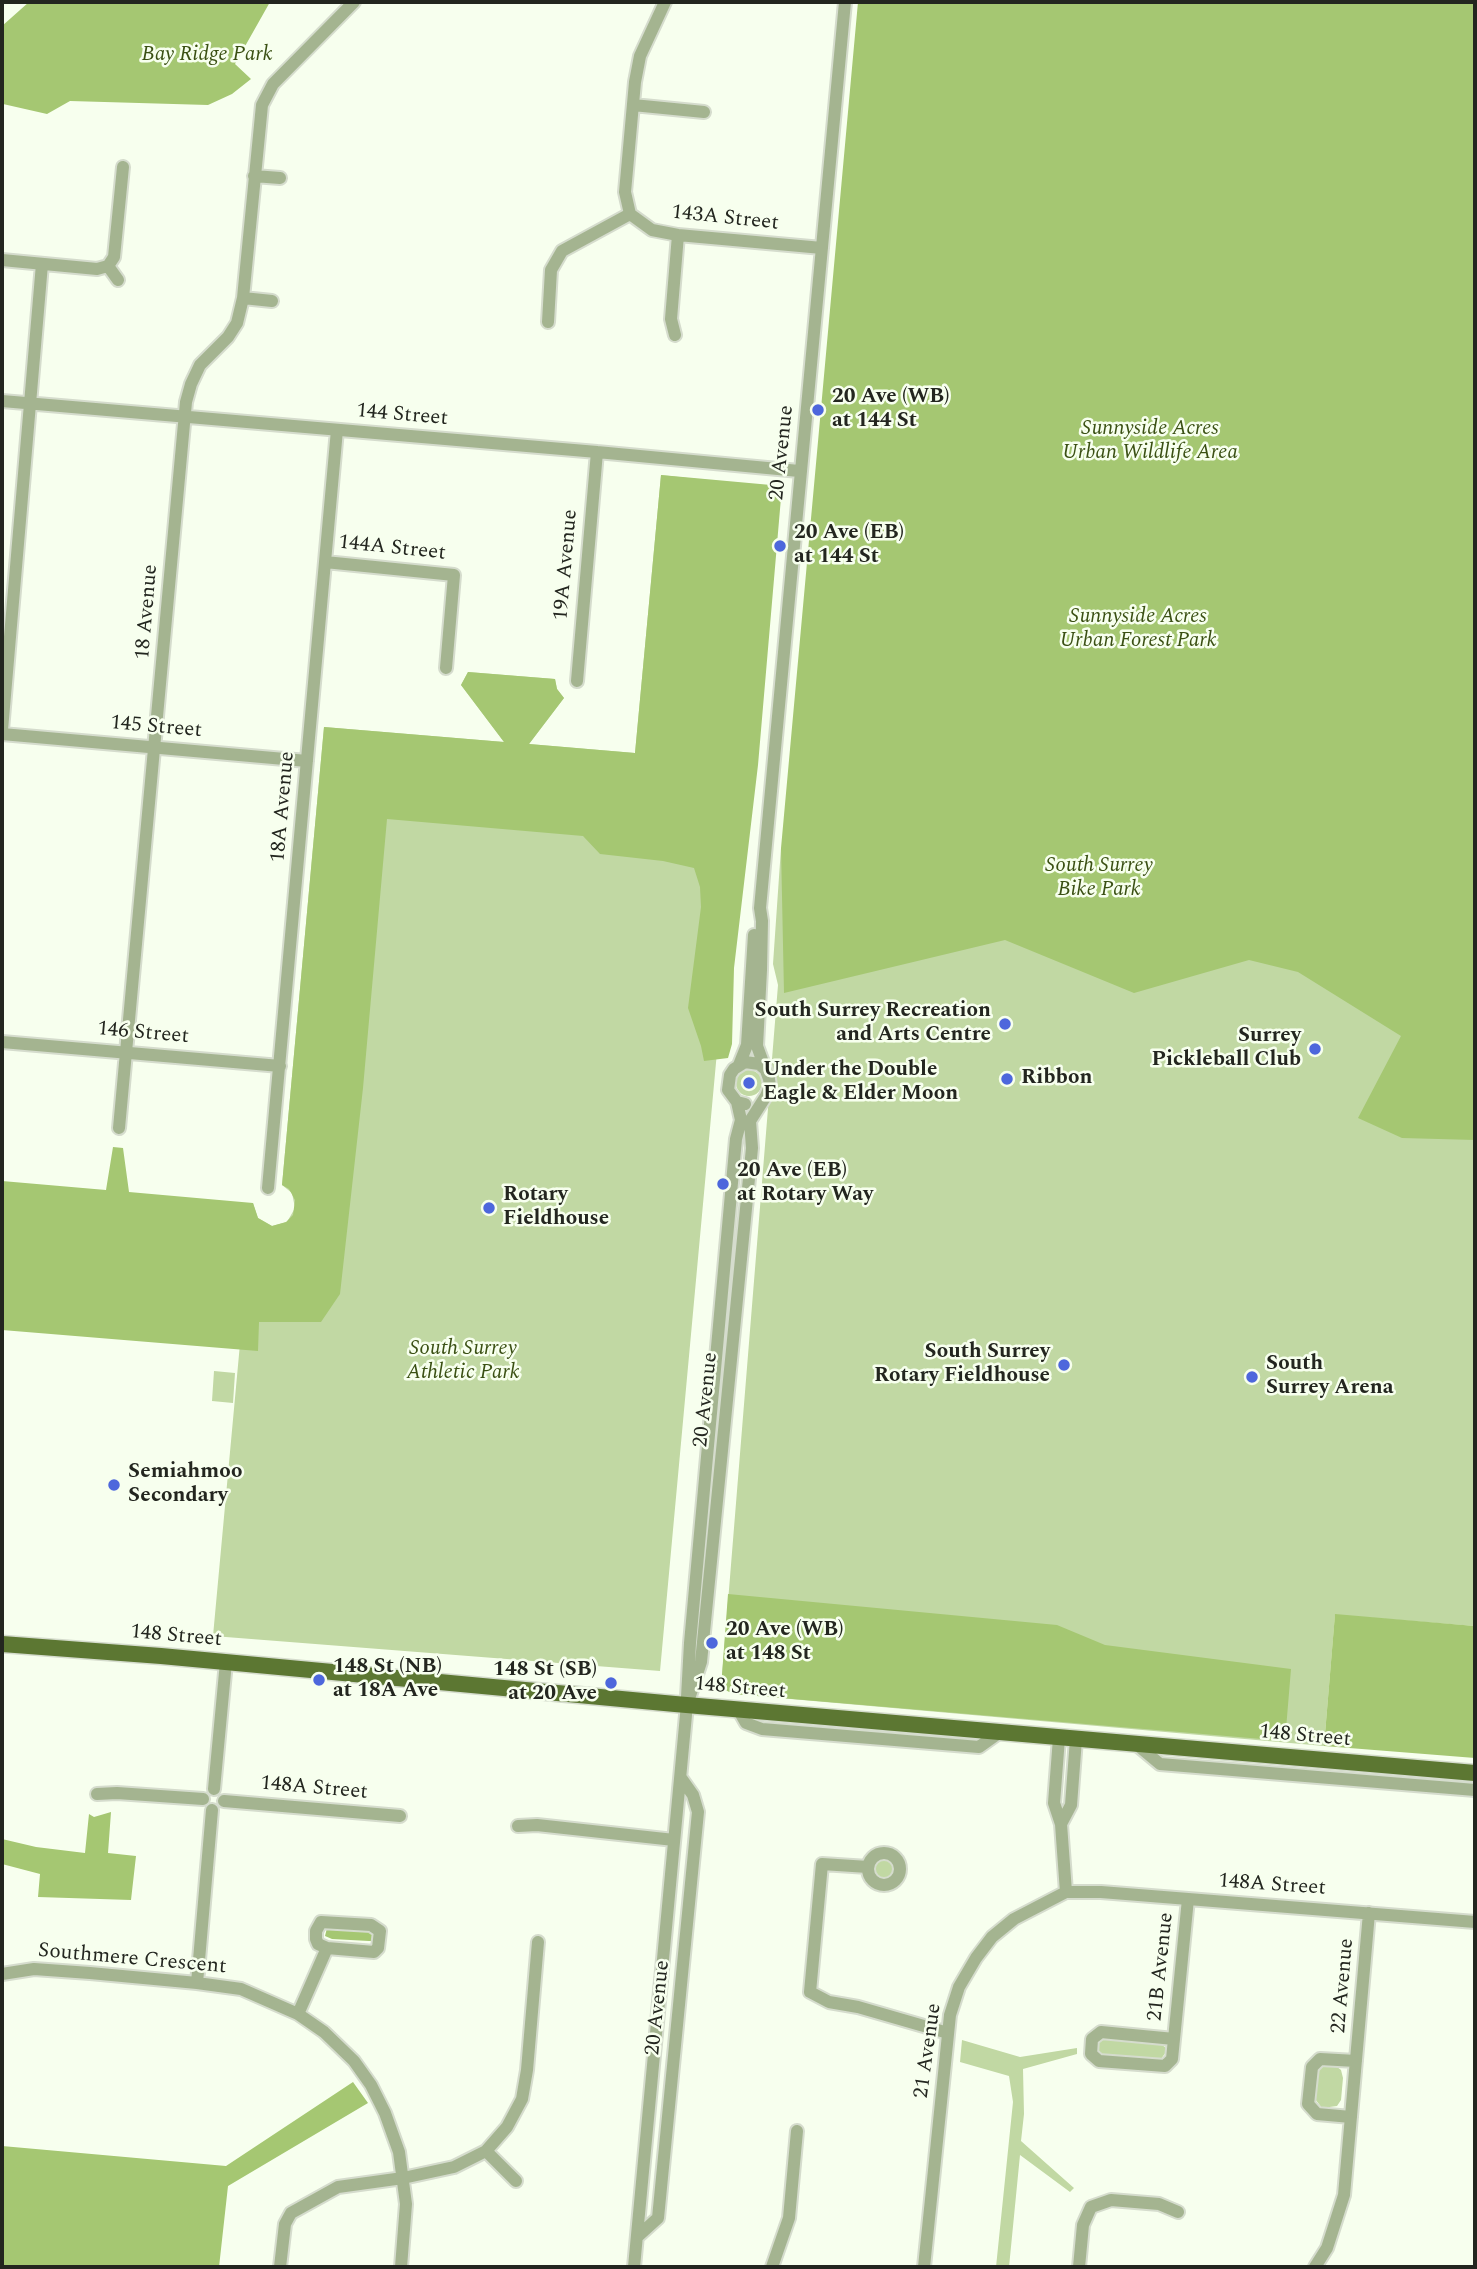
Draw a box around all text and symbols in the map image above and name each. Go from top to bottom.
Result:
park label: Bay Ridge Park [142,43,272,69]
street label: 143A Street [670,201,780,237]
place label: 20 Ave (WB) at 144 St [832,385,950,435]
street label: 144 Street [355,399,449,433]
marker: 20 Ave (WB) at 144 St [810,402,826,418]
street label: 20 Avenue [765,404,801,502]
park label: Sunnyside Acres Urban Wildlife Area [1062,417,1238,467]
street label: 19A Avenue [550,508,584,622]
place label: 20 Ave (EB) at 144 St [794,521,904,571]
street label: 144A Street [337,531,447,567]
marker: 20 Ave (EB) at 144 St [772,538,788,554]
street label: 18 Avenue [131,563,165,661]
park label: Sunnyside Acres Urban Forest Park [1060,605,1216,655]
street label: 145 Street [109,711,203,745]
street label: 18A Avenue [267,750,301,864]
park label: South Surrey Bike Park [1045,854,1153,904]
place label: South Surrey Recreation and Arts Centre [755,999,991,1049]
marker: South Surrey Recreation and Arts Centre [997,1016,1013,1032]
street label: 146 Street [96,1017,190,1051]
place label: Surrey Pickleball Club [1152,1024,1301,1074]
marker: Surrey Pickleball Club [1307,1041,1323,1057]
place label: Under the Double Eagle & Elder Moon [763,1058,958,1108]
place label: Ribbon [1021,1066,1092,1092]
marker: Ribbon [999,1071,1015,1087]
marker: Under the Double Eagle & Elder Moon [741,1075,757,1091]
place label: 20 Ave (EB) at Rotary Way [737,1159,873,1209]
marker: 20 Ave (EB) at Rotary Way [715,1176,731,1192]
place label: Rotary Fieldhouse [503,1183,609,1233]
marker: Rotary Fieldhouse [481,1200,497,1216]
park label: South Surrey Athletic Park [406,1337,520,1387]
place label: South Surrey Rotary Fieldhouse [874,1340,1050,1390]
street label: 20 Avenue [689,1351,725,1449]
place label: South Surrey Arena [1266,1352,1394,1402]
marker: South Surrey Rotary Fieldhouse [1056,1357,1072,1373]
marker: South Surrey Arena [1244,1369,1260,1385]
place label: Semiahmoo Secondary [128,1460,243,1510]
marker: Semiahmoo Secondary [106,1477,122,1493]
place label: 20 Ave (WB) at 148 St [726,1618,844,1668]
street label: 148 Street [129,1620,223,1654]
marker: 20 Ave (WB) at 148 St [704,1635,720,1651]
place label: 148 St (NB) at 18A Ave [333,1655,442,1705]
place label: 148 St (SB) at 20 Ave [493,1658,597,1708]
marker: 148 St (NB) at 18A Ave [311,1672,327,1688]
street label: 148 Street [693,1672,787,1706]
marker: 148 St (SB) at 20 Ave [603,1675,619,1691]
street label: 148 Street [1258,1720,1352,1754]
street label: 148A Street [259,1772,369,1806]
street label: 148A Street [1217,1870,1327,1902]
street label: 21B Avenue [1144,1911,1180,2023]
street label: 22 Avenue [1327,1937,1361,2035]
street label: Southmere Crescent [37,1939,227,1981]
street label: 20 Avenue [641,1959,677,2057]
street label: 21 Avenue [910,2002,948,2100]

